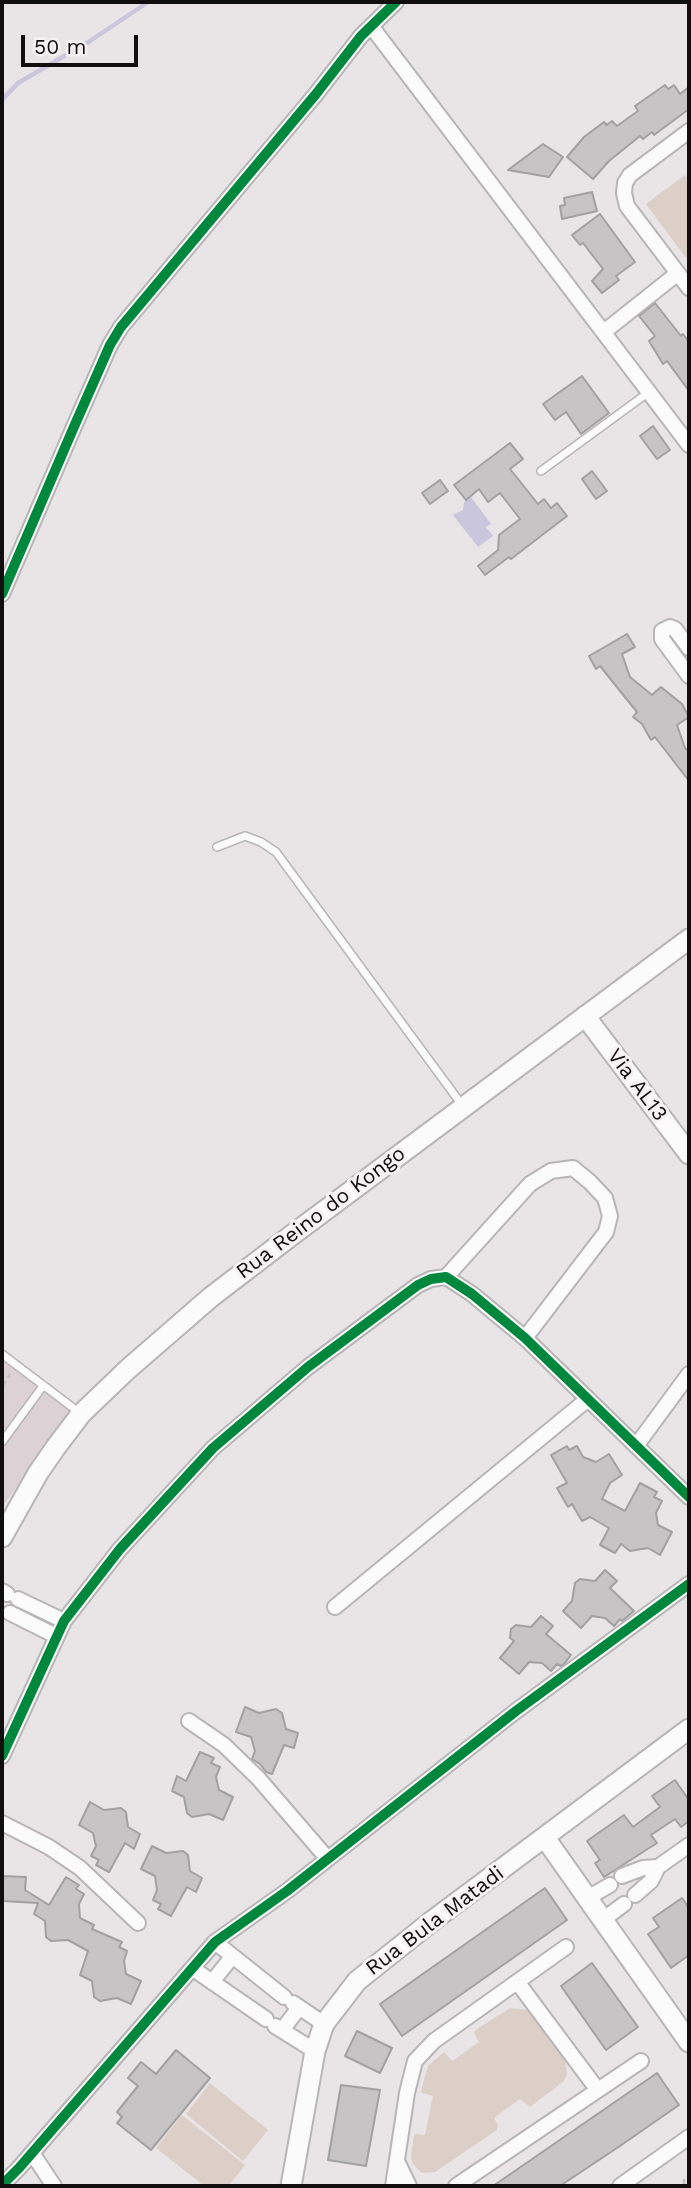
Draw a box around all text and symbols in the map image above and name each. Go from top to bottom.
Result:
scale bar [24,21,142,65]
text: 50 m [34,34,86,59]
street label: Via AL13 [602,1044,672,1126]
street label: Rua Reino do Kongo [232,1141,410,1285]
street label: Rua Bula Matadi [361,1861,509,1981]

